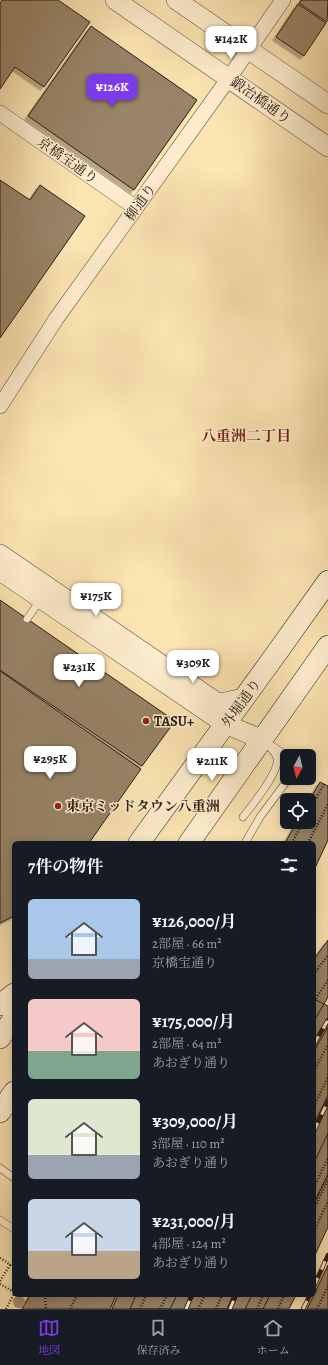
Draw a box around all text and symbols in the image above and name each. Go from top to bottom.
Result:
pin: ¥142K [203,26,259,60]
text: ¥142K [214,30,248,47]
street label: 鍛冶橋通り [226,72,295,128]
pin: ¥126K [84,74,140,108]
text: ¥126K [95,78,129,95]
street label: 京橋宝通り [34,133,102,188]
street label: 柳通り [120,180,160,225]
district label: 八重洲二丁目 [201,426,291,446]
pin: ¥175K [68,583,124,617]
text: ¥175K [80,587,112,604]
pin: ¥309K [165,650,221,684]
pin: ¥231K [51,654,107,688]
text: ¥309K [176,654,210,671]
text: ¥231K [63,658,95,675]
street label: 外堀通り [217,675,266,732]
place label: TASU+ [154,712,194,731]
marker: TASU+ [141,716,151,726]
pin: ¥295K [22,746,78,780]
pin: ¥211K [184,748,240,782]
north arrow [280,749,316,785]
map controls [280,749,316,829]
text: ¥295K [33,750,67,767]
text: ¥211K [196,752,228,769]
button: locate [280,793,316,829]
place label: 東京ミッドタウン八重洲 [66,797,220,816]
marker: 東京ミッドタウン八重洲 [53,801,63,811]
icon: filters [278,854,300,876]
text: 7件の物件 [28,855,103,878]
text: ¥126,000/月 [152,910,237,933]
icon: home [60,915,108,963]
text: 2部屋 · 66 m² [152,935,222,952]
text: 京橋宝通り [152,954,217,971]
text: ¥175,000/月 [152,1010,235,1033]
icon: home [60,1015,108,1063]
text: 2部屋 · 64 m² [152,1035,221,1052]
text: あおぎり通り [152,1054,230,1071]
text: ¥309,000/月 [152,1110,238,1133]
icon: home [60,1115,108,1163]
text: 3部屋 · 110 m² [152,1135,225,1152]
text: あおぎり通り [152,1154,230,1171]
text: ¥231,000/月 [152,1210,236,1233]
icon: home [60,1215,108,1263]
text: 4部屋 · 124 m² [152,1235,226,1252]
text: あおぎり通り [152,1254,230,1271]
tab: 地図 [38,1317,60,1358]
tab: 保存済み [136,1317,180,1358]
tab: ホーム [257,1317,290,1358]

